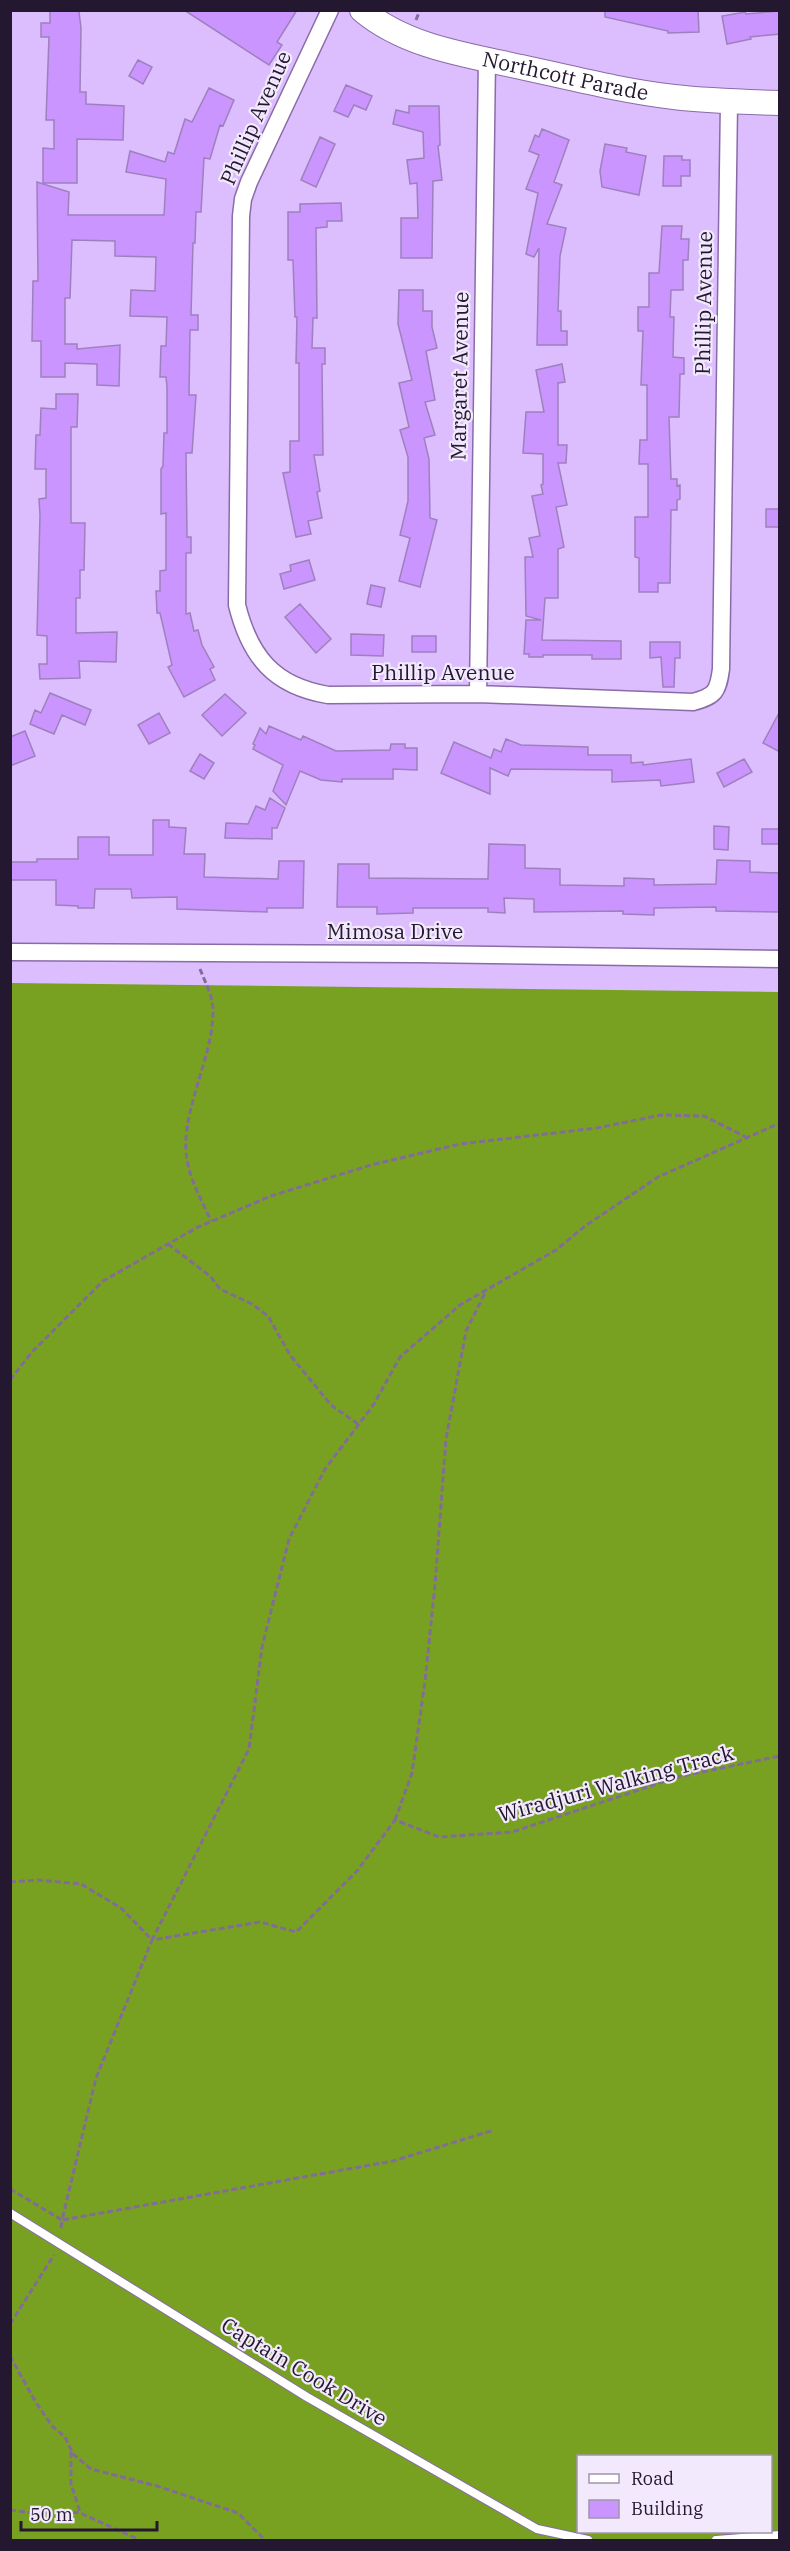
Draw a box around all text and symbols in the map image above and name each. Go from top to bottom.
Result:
street label: Northcott Parade [480,44,651,106]
street label: Phillip Avenue [213,46,297,189]
street label: Phillip Avenue [688,231,718,375]
street label: Margaret Avenue [444,291,474,461]
street label: Phillip Avenue [371,658,515,686]
street label: Mimosa Drive [327,917,463,945]
street label: Wiradjuri Walking Track [495,1738,737,1828]
street label: Captain Cook Drive [216,2310,393,2432]
legend [577,2455,772,2533]
text: Road [631,2467,674,2490]
scale bar [21,2494,158,2532]
text: Building [631,2497,703,2520]
text: 50 m [30,2503,73,2526]

